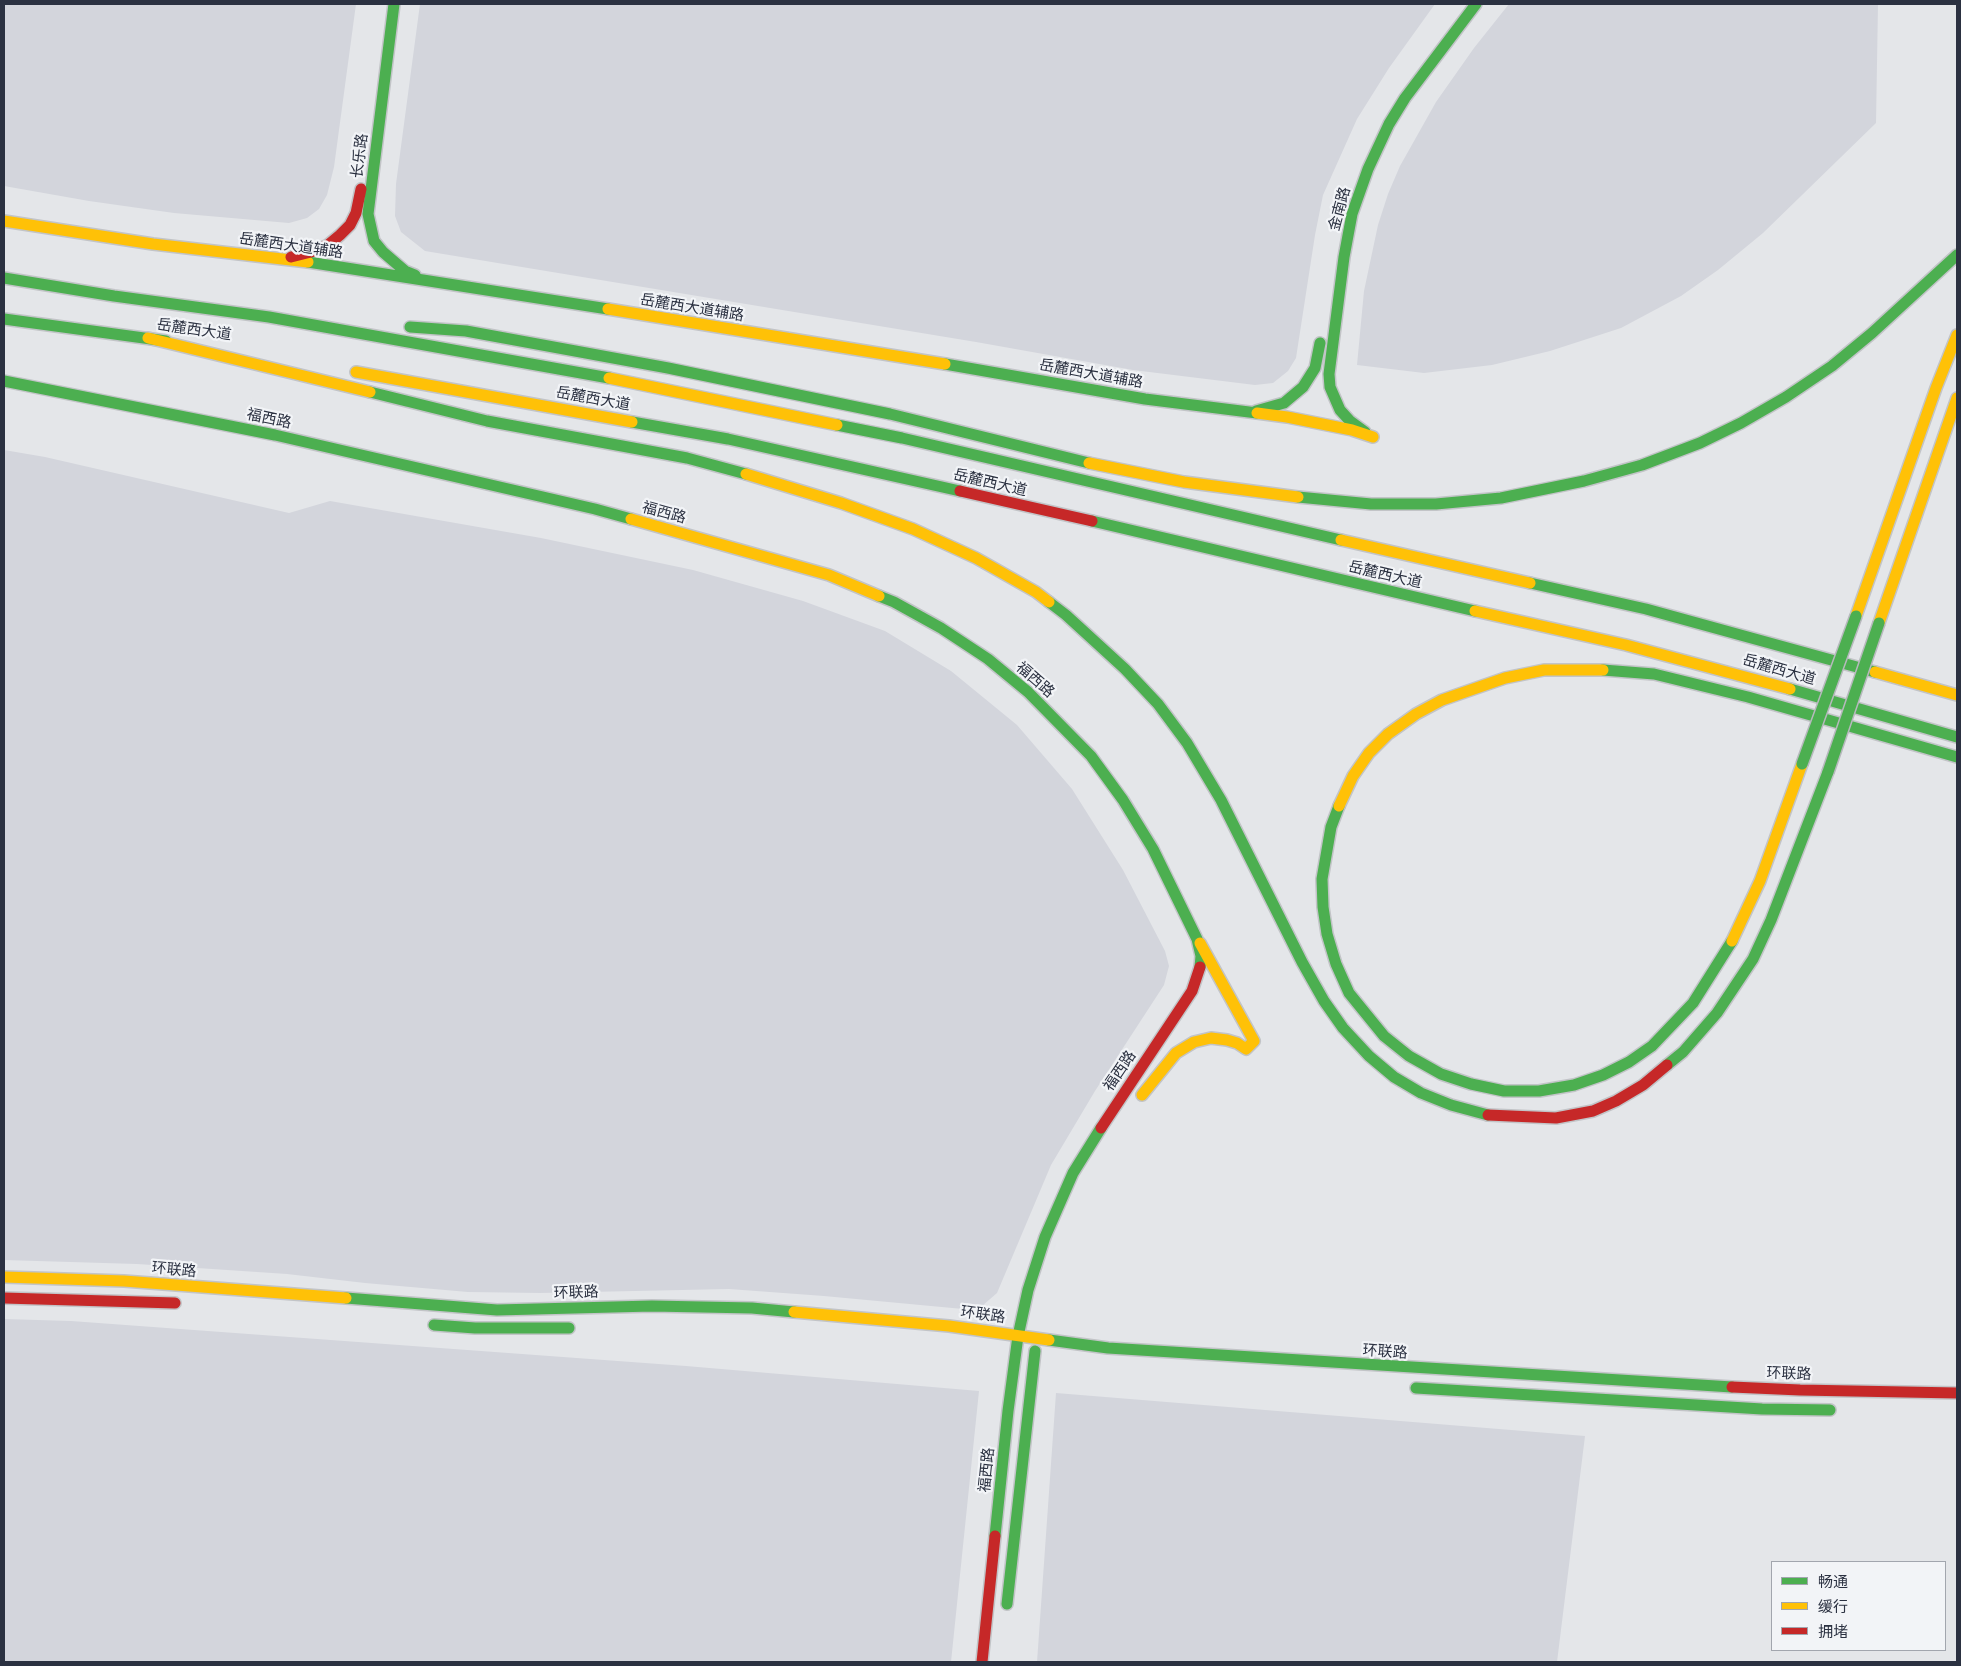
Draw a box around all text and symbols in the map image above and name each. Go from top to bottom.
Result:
street label: 长乐路 [348,133,372,179]
street label: 金南路 [1325,185,1355,233]
street label: 岳麓西大道辅路 [238,230,344,262]
street label: 岳麓西大道辅路 [639,291,745,325]
street label: 岳麓西大道 [156,316,232,344]
street label: 岳麓西大道辅路 [1038,356,1144,392]
street label: 岳麓西大道 [555,384,631,414]
street label: 福西路 [245,406,293,432]
street label: 岳麓西大道 [951,466,1029,500]
street label: 福西路 [640,498,688,528]
street label: 岳麓西大道 [1346,558,1424,592]
street label: 岳麓西大道 [1740,651,1818,689]
street label: 福西路 [1012,658,1058,702]
street label: 福西路 [1100,1047,1140,1095]
street label: 环联路 [151,1259,197,1281]
street label: 环联路 [553,1283,599,1303]
street label: 环联路 [959,1303,1007,1327]
street label: 环联路 [1362,1341,1408,1363]
street label: 环联路 [1766,1364,1812,1384]
street label: 福西路 [976,1447,998,1493]
legend [1771,1561,1946,1651]
text: 畅通 [1818,1572,1848,1591]
text: 缓行 [1818,1597,1848,1616]
text: 拥堵 [1818,1622,1848,1641]

